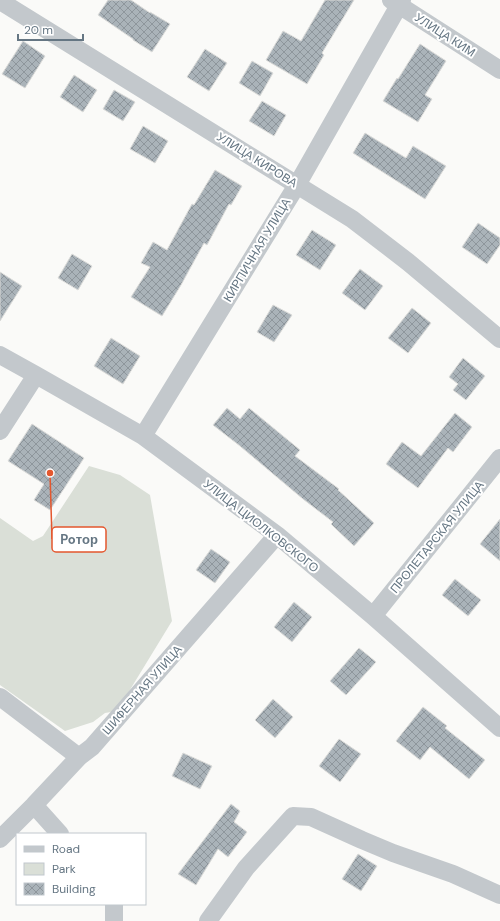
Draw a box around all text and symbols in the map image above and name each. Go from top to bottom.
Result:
street label: УЛИЦА КИМ [412,9,478,61]
scale bar [18,16,83,42]
text: 20 m [24,22,53,38]
street label: УЛИЦА КИРОВА [214,129,300,191]
street label: КИРПИЧНАЯ УЛИЦА [220,195,294,305]
street label: УЛИЦА ЦИОЛКОВСКОГО [200,476,322,576]
street label: ПРОЛЕТАРСКАЯ УЛИЦА [387,477,487,597]
callout: Poтор [52,527,106,552]
text: Poтор [60,531,98,548]
street label: ШИФЕРНАЯ УЛИЦА [99,642,185,738]
legend [16,833,146,905]
text: Road [52,841,80,857]
text: Park [52,861,76,877]
text: Building [52,881,96,897]

